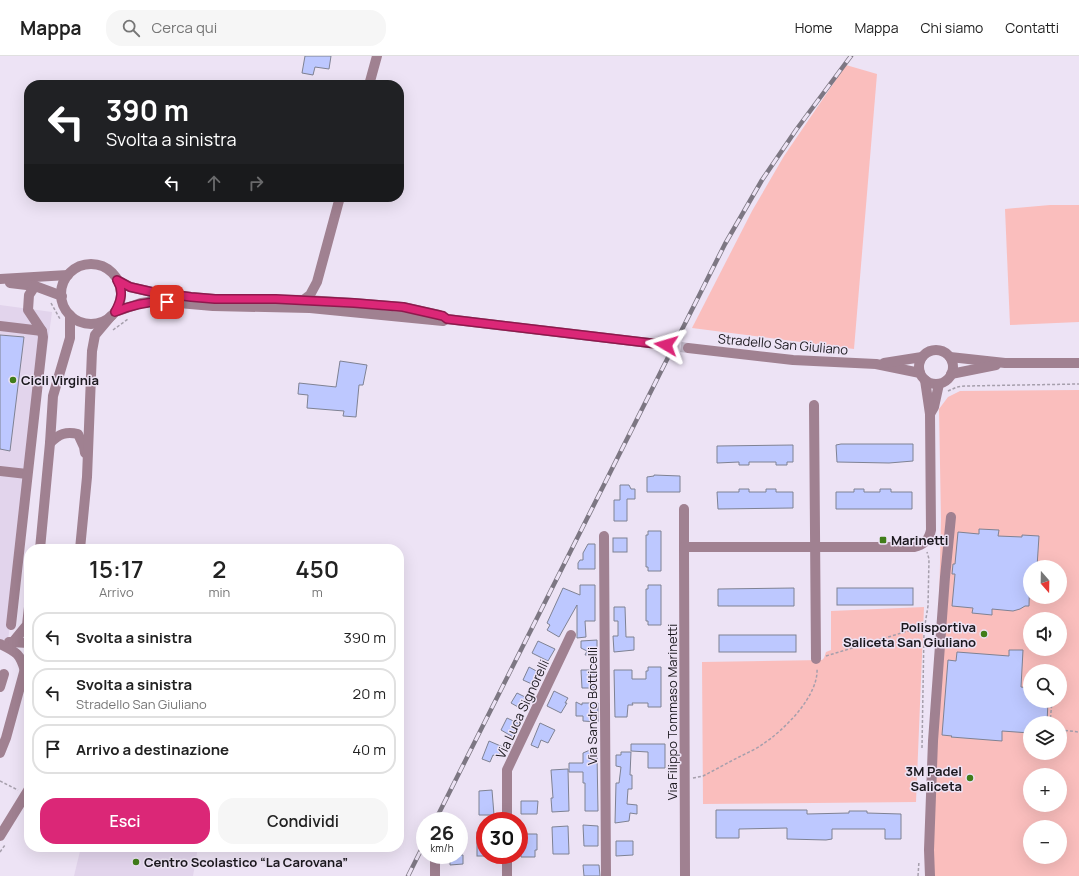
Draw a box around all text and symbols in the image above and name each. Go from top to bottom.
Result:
search box [106,10,386,46]
text: Mappa [20,15,82,41]
icon: search [120,17,142,39]
text: Cerca qui [152,17,217,38]
text: Home [795,18,833,37]
text: Mappa [855,18,898,37]
text: Chi siamo [920,18,983,37]
text: Contatti [1005,18,1059,37]
text: 390 m [106,91,189,129]
icon: left [40,96,92,148]
text: Svolta a sinistra [106,127,236,151]
icon: left [161,172,183,194]
icon: ahead [203,172,225,194]
icon: right [245,172,267,194]
pin [150,285,184,319]
icon: arrive [156,291,178,313]
position arrow [645,324,687,366]
street label: Stradello San Giuliano [717,329,849,359]
place label: Cicli Virginia [21,371,99,389]
marker: Cicli Virginia [8,375,18,385]
place label: Marinetti [891,531,948,549]
marker: Marinetti [878,535,888,545]
text: 15:17 [89,552,144,585]
text: 2 [212,552,226,585]
text: 450 [295,552,339,585]
north arrow [1023,560,1067,604]
map controls [1023,560,1067,864]
text: Arrivo [99,583,134,601]
text: min [209,583,230,601]
text: m [312,583,323,601]
button: sound [1023,612,1067,656]
place label: Polisportiva Saliceta San Giuliano [843,618,976,651]
street label: Via Filippo Tommaso Marinetti [663,624,681,800]
icon: left [42,626,64,648]
text: Svolta a sinistra [76,627,192,648]
text: 390 m [344,627,386,648]
marker: Polisportiva Saliceta San Giuliano [979,629,989,639]
street label: Via Sandro Botticelli [583,647,601,765]
street label: Via Luca Signorelli [491,657,553,761]
button: search [1023,664,1067,708]
text: Svolta a sinistra [76,674,192,695]
icon: left [42,682,64,704]
text: 20 m [353,683,386,704]
text: Stradello San Giuliano [76,695,207,713]
button: layers [1023,716,1067,760]
icon: arrive [42,738,64,760]
text: Arrivo a destinazione [76,739,229,760]
text: 40 m [352,739,386,760]
place label: 3M Padel Saliceta [906,762,962,795]
button: + [1023,768,1067,812]
marker: 3M Padel Saliceta [965,773,975,783]
button: Esci [40,798,210,844]
button: Condividi [218,798,388,844]
speed limit sign: 30 [476,812,528,864]
text: 26 [430,819,454,846]
button: − [1023,820,1067,864]
text: km/h [430,841,454,855]
place label: Centro Scolastico “La Carovana” [144,853,348,871]
marker: Centro Scolastico “La Carovana” [131,857,141,867]

